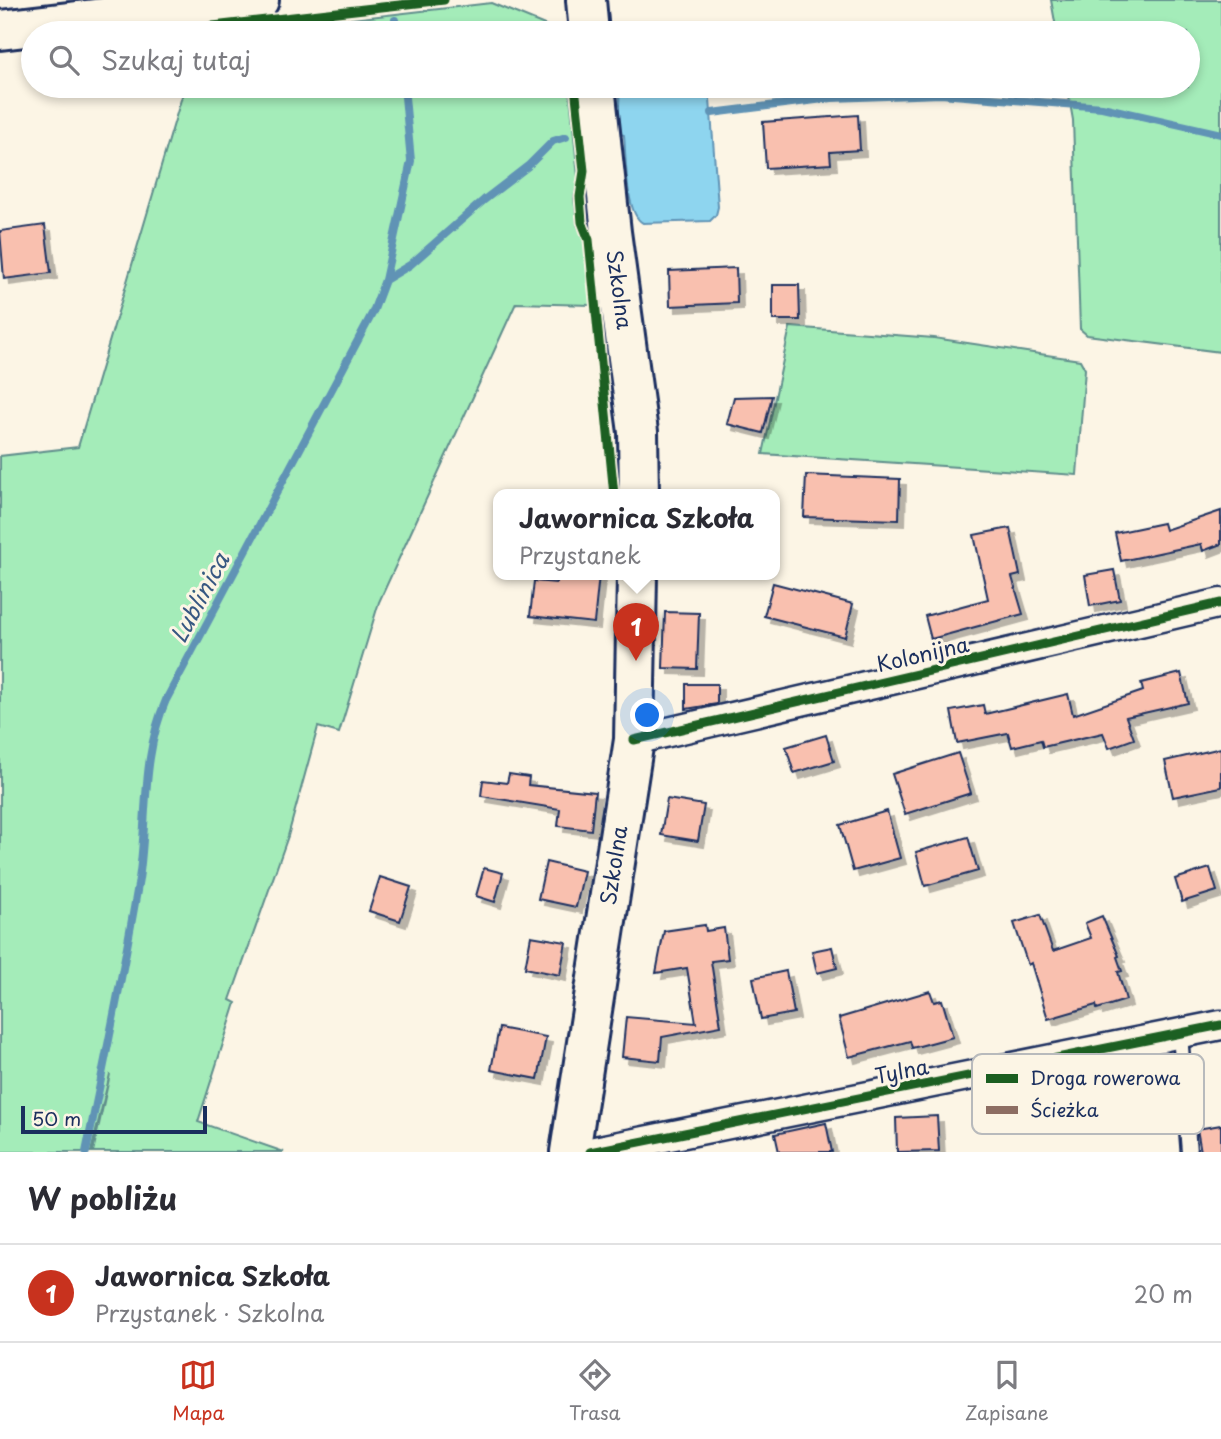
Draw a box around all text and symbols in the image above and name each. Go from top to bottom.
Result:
search box [21,21,1200,98]
text: Szukaj tutaj [101,40,251,79]
icon: search [45,41,83,79]
street label: Szkolna [600,248,642,331]
popup [493,489,780,580]
text: Jawornica Szkoła [519,498,754,537]
text: Przystanek [519,537,641,572]
water label: Lublinica [160,546,237,649]
pin: 1 [613,603,659,661]
street label: Kolonijna [873,627,972,679]
your location [630,698,664,732]
street label: Szkolna [591,823,634,907]
street label: Tylna [872,1049,931,1091]
legend [972,1054,1204,1134]
text: Droga rowerowa [1030,1063,1181,1091]
text: Ścieżka [1030,1095,1099,1123]
scale bar [21,1103,206,1135]
text: 50 m [32,1104,81,1132]
text: W pobliżu [28,1175,177,1220]
text: Jawornica Szkoła [95,1256,330,1295]
text: 1 [46,1276,57,1311]
text: 20 m [1134,1276,1193,1311]
text: Przystanek · Szkolna [95,1295,324,1330]
tab: Mapa [172,1356,225,1426]
tab: Trasa [569,1356,621,1426]
tab: Zapisane [965,1356,1049,1426]

